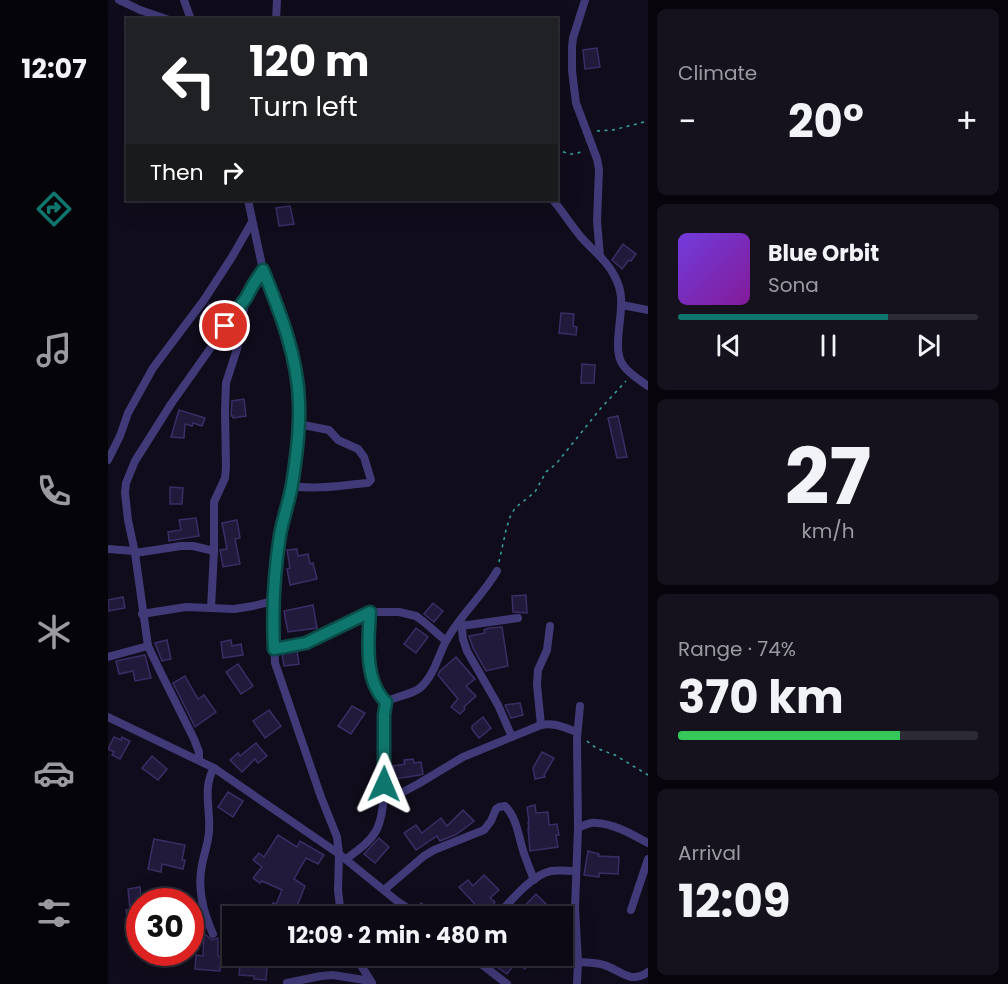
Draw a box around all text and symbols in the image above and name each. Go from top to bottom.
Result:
text: 120 m [249,32,370,91]
icon: left [150,42,228,120]
text: 12:07 [21,50,87,87]
text: Climate [678,59,757,87]
text: Turn left [249,88,358,125]
text: 20° [788,90,864,153]
text: − [678,98,696,145]
text: + [955,98,978,145]
icon: right [216,156,249,189]
text: Then [150,157,204,188]
icon: directions [33,188,75,230]
text: Blue Orbit [768,238,879,269]
text: Sona [768,271,819,299]
pin [199,300,250,351]
icon: arrive [208,309,241,342]
icon: music [33,329,75,371]
icon: previous [712,329,745,362]
icon: pause [812,329,845,362]
icon: next [912,329,945,362]
text: 27 [785,422,871,531]
icon: phone [33,470,75,512]
text: km/h [801,517,855,545]
icon: climate [33,611,75,653]
text: Range · 74% [678,635,796,663]
text: 370 km [678,666,844,729]
icon: car [33,752,75,794]
position arrow [352,752,416,816]
text: Arrival [678,839,741,867]
text: 12:09 [678,870,790,933]
speed limit sign: 30 [126,888,204,966]
icon: filters [33,892,75,934]
text: 12:09 · 2 min · 480 m [287,920,508,951]

